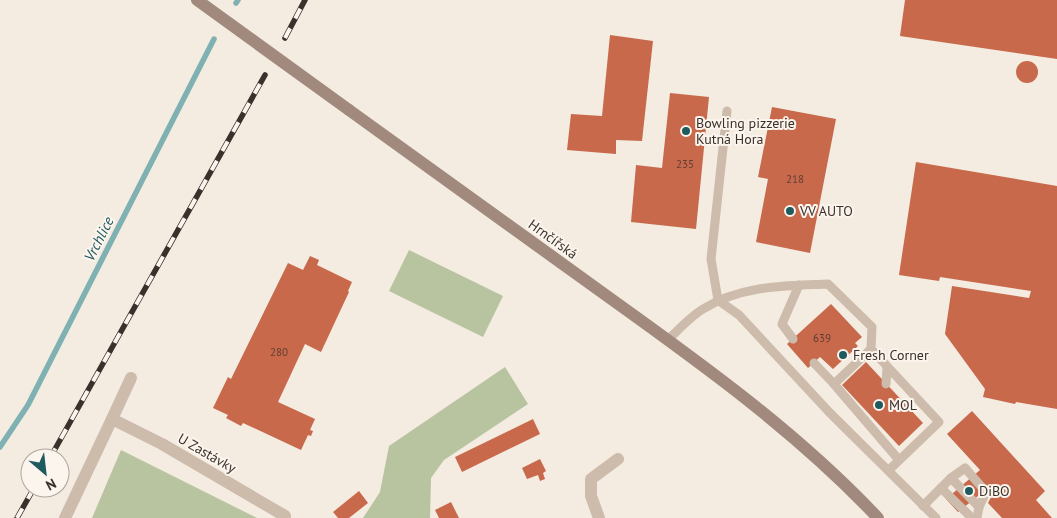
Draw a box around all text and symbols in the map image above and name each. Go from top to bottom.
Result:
place label: Bowling pizzerie Kutná Hora [696,114,795,148]
marker: Bowling pizzerie Kutná Hora [680,125,692,137]
house number: 235 [676,157,694,171]
house number: 218 [786,172,804,186]
place label: VV AUTO [799,202,853,220]
marker: VV AUTO [784,205,796,217]
water label: Vrchlice [79,213,118,264]
street label: Hrnčířská [525,215,581,263]
house number: 639 [813,331,831,345]
house number: 280 [270,345,288,359]
place label: Fresh Corner [853,346,929,364]
marker: Fresh Corner [837,349,849,361]
place label: MOL [889,396,917,414]
marker: MOL [873,399,885,411]
street label: U Zastávky [175,429,240,477]
north arrow [20,448,70,498]
text: N [43,474,59,495]
place label: DiBO [979,482,1010,500]
marker: DiBO [963,485,975,497]

